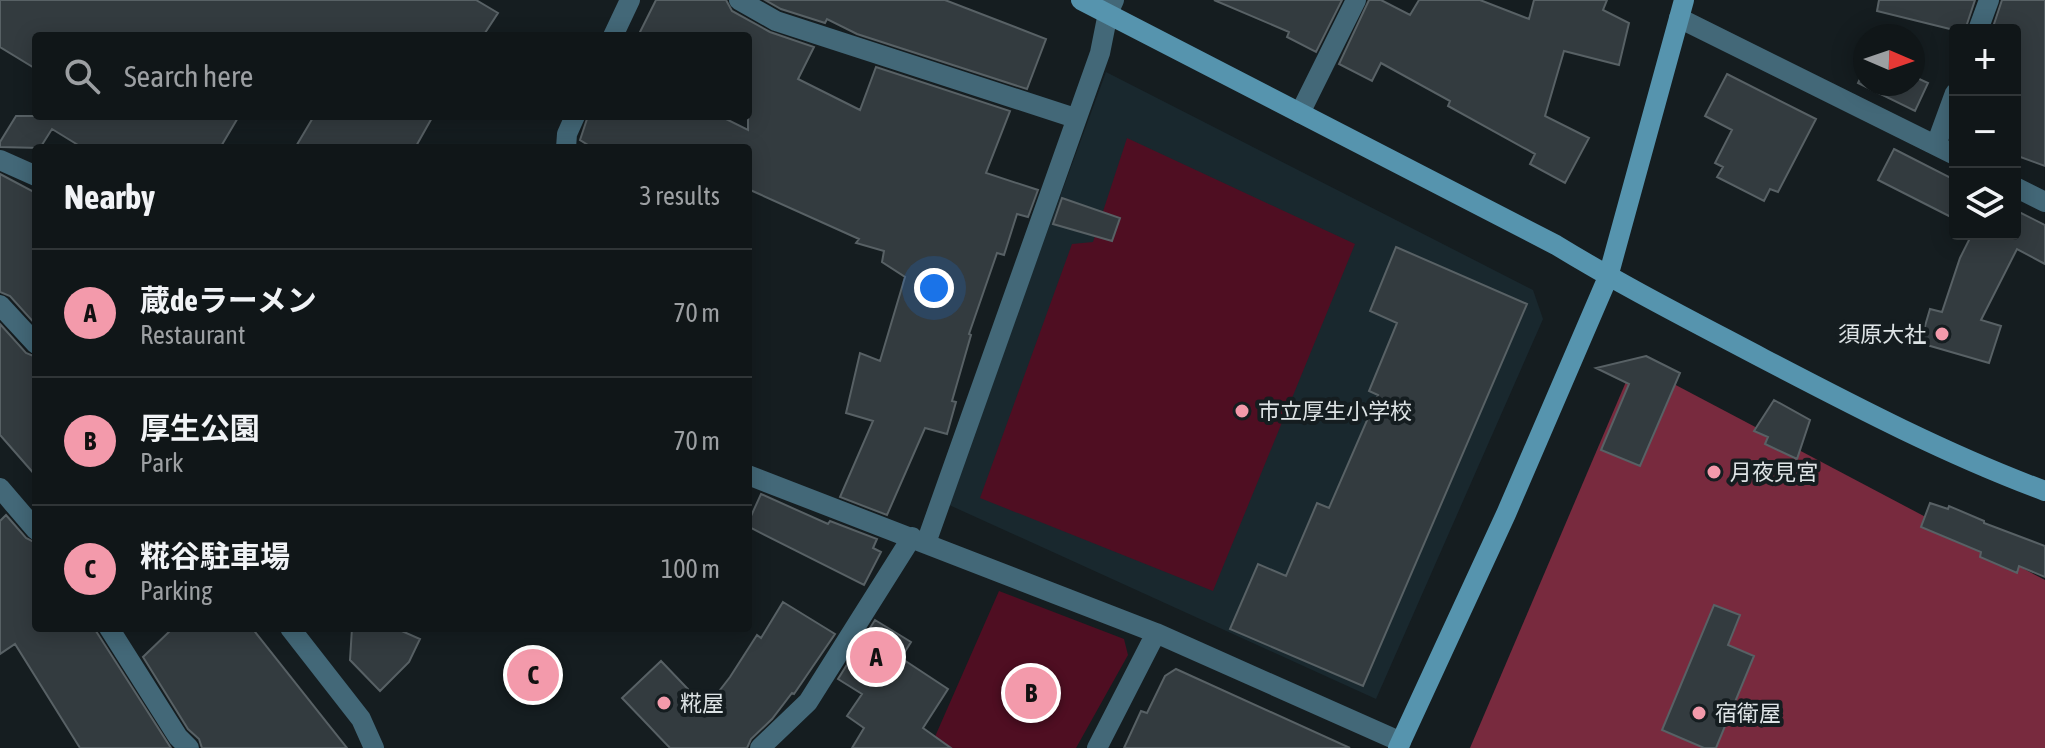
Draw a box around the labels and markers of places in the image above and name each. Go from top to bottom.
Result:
place label: 須原大社 [1838,321,1926,347]
marker: 須原大社 [1933,325,1951,343]
place label: 市立厚生小学校 [1258,398,1412,424]
marker: 市立厚生小学校 [1233,402,1251,420]
place label: 月夜見宮 [1730,459,1818,485]
marker: 月夜見宮 [1705,463,1723,481]
pin: A [850,627,902,687]
pin: C [507,645,559,705]
pin: B [1005,663,1057,723]
place label: 糀屋 [680,690,724,716]
marker: 糀屋 [655,694,673,712]
place label: 宿衛屋 [1715,700,1781,726]
marker: 宿衛屋 [1690,704,1708,722]

